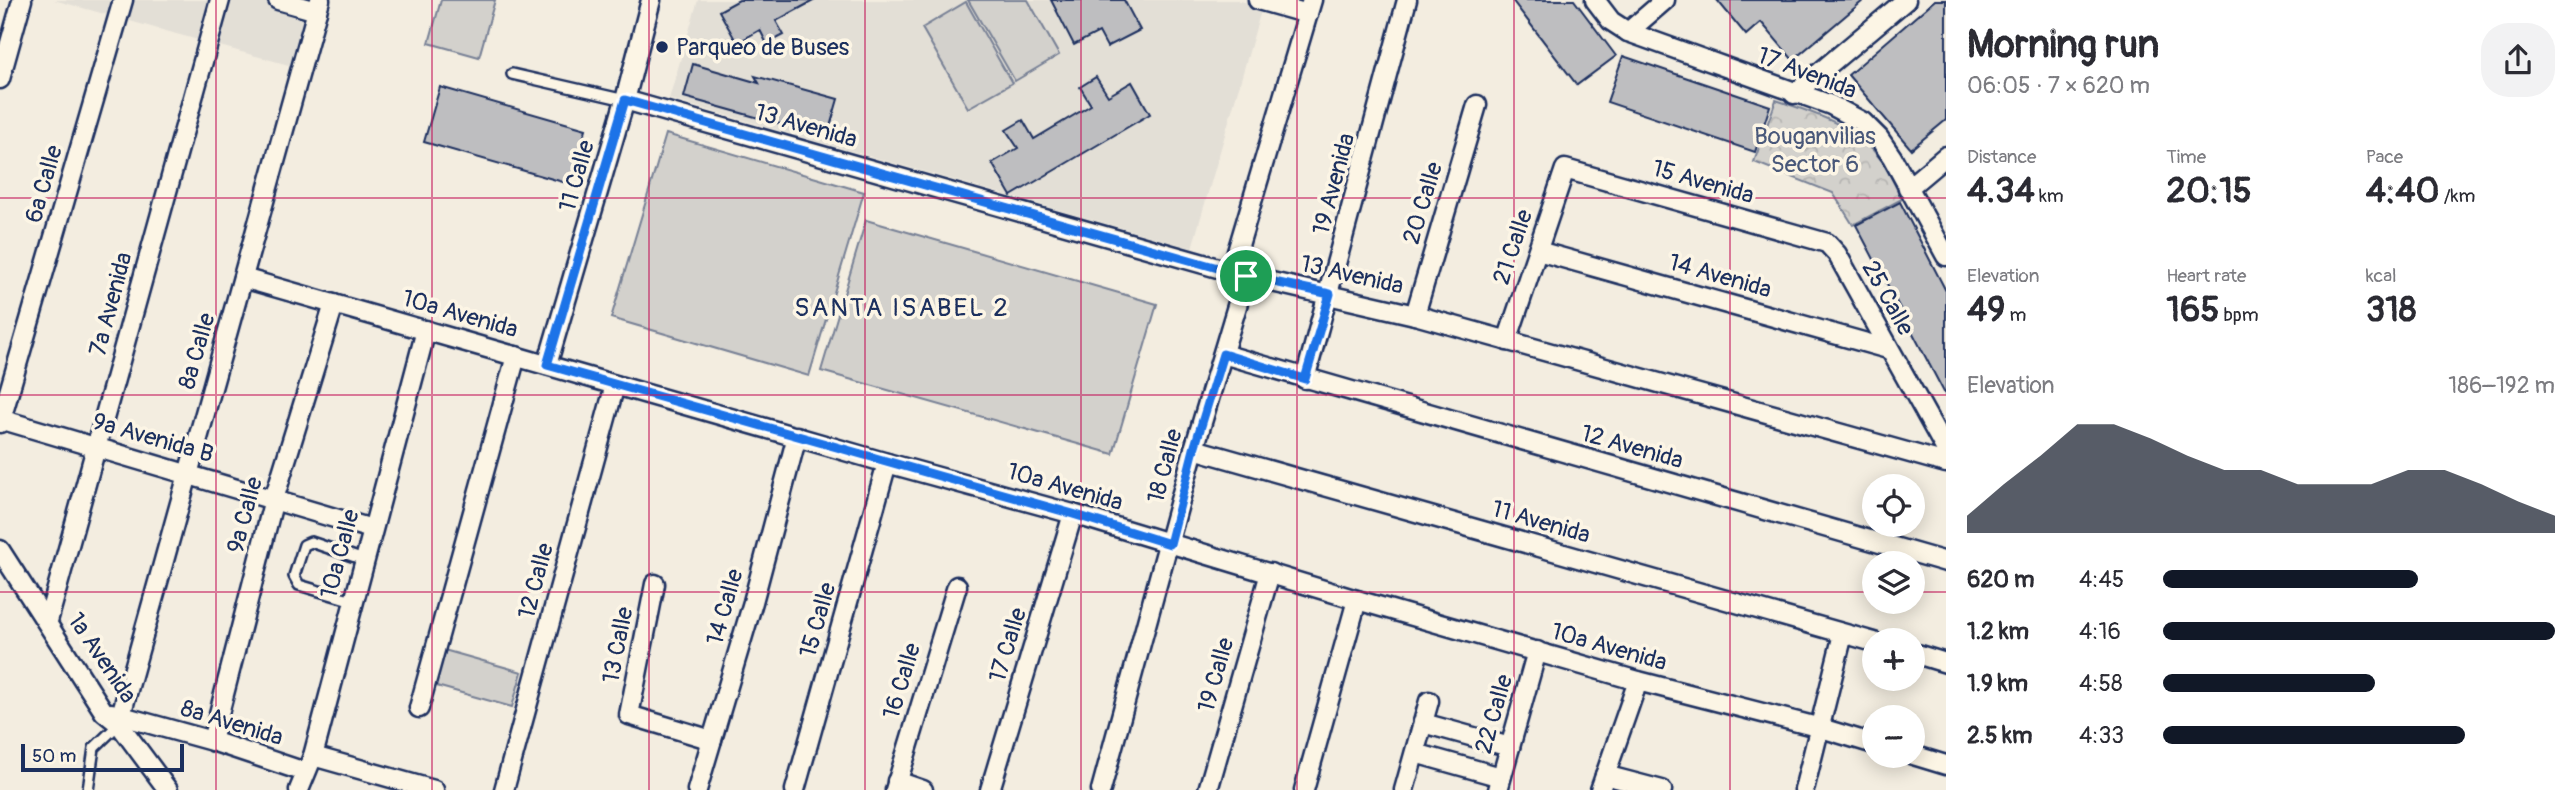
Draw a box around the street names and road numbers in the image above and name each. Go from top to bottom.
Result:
street label: 17 Avenida [1753,41,1861,105]
street label: 13 Avenida [752,98,860,154]
street label: 19 Avenida [1307,130,1361,238]
street label: 11 Calle [553,137,601,215]
street label: 6a Calle [19,142,69,226]
street label: 15 Avenida [1649,154,1757,210]
street label: 20 Calle [1397,158,1449,248]
street label: 21 Calle [1487,206,1539,288]
street label: 14 Avenida [1665,248,1775,304]
street label: 7a Avenida [83,249,139,359]
street label: 13 Avenida [1298,249,1406,301]
street label: 25 Calle [1856,256,1920,341]
street label: 10a Avenida [399,284,521,344]
street label: 8a Calle [172,310,222,392]
street label: 9a Avenida B [89,407,217,469]
street label: 12 Avenida [1577,419,1687,475]
street label: 18 Calle [1141,425,1189,506]
street label: 10a Avenida [1004,457,1126,517]
street label: 9a Calle [221,473,269,556]
street label: 11 Avenida [1488,494,1594,550]
street label: 10a Calle [314,506,366,602]
street label: 12 Calle [512,540,560,622]
street label: 14 Calle [700,565,750,648]
street label: 15 Calle [793,579,843,661]
street label: 13 Calle [596,604,640,686]
street label: 17 Calle [983,604,1033,686]
street label: 1a Avenida [61,607,143,709]
street label: 10a Avenida [1548,617,1670,677]
street label: 19 Calle [1192,634,1240,716]
street label: 16 Calle [877,639,927,722]
street label: 22 Calle [1469,671,1519,757]
street label: 8a Avenida [177,694,287,752]

